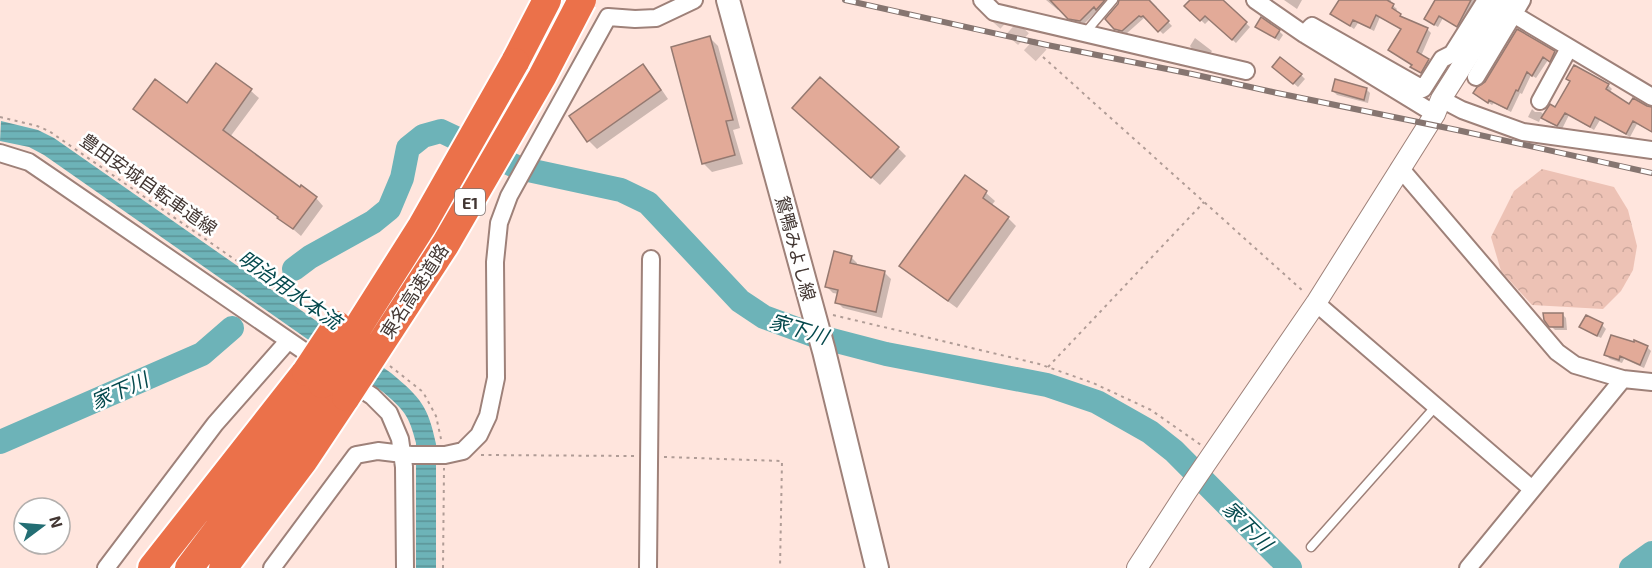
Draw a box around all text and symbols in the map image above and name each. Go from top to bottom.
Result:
street label: 豊田安城自転車道線 [76,129,222,239]
road number: E1 [455,189,485,215]
street label: 鴛鴨みよし線 [771,193,821,303]
street label: 東名高速道路 [375,240,453,342]
water label: 明治用水本流 [234,245,348,335]
water label: 家下川 [767,308,833,349]
water label: 家下川 [87,366,153,413]
water label: 家下川 [1218,495,1279,556]
north arrow [12,496,72,556]
text: N [46,514,68,530]

